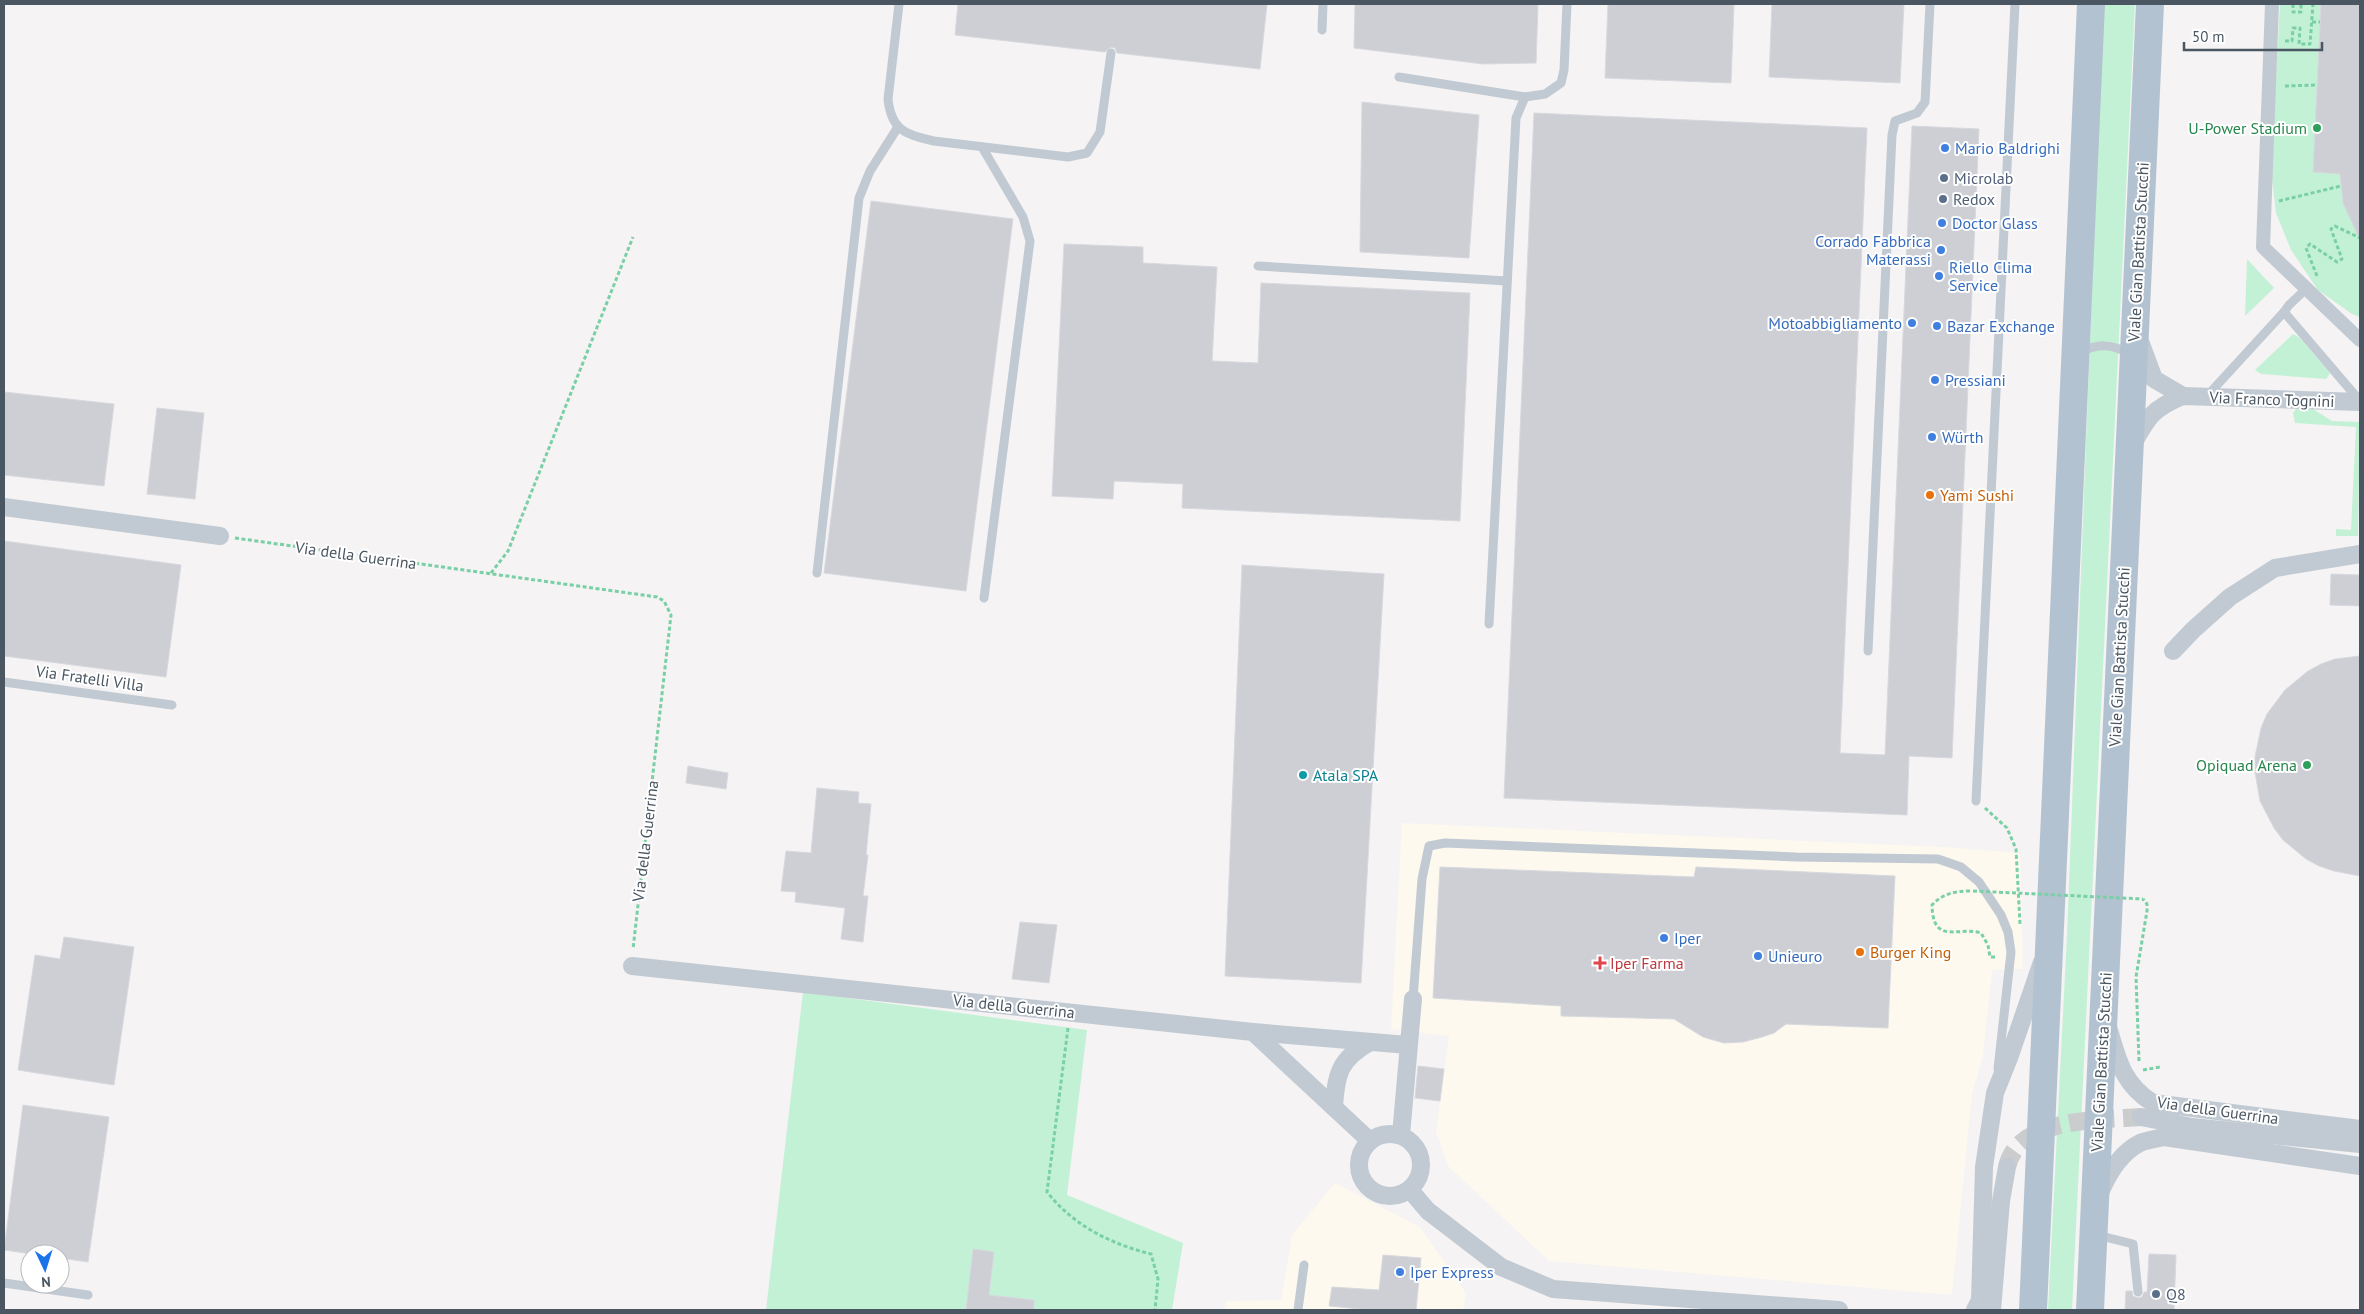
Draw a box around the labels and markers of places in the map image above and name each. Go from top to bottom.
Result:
place label: U-Power Stadium [2188,118,2307,138]
marker: U-Power Stadium [2311,122,2323,134]
place label: Mario Baldrighi [1955,138,2060,158]
marker: Mario Baldrighi [1939,142,1951,154]
place label: Microlab [1954,168,2013,188]
marker: Microlab [1938,172,1950,184]
place label: Redox [1953,189,1995,209]
marker: Redox [1937,193,1949,205]
place label: Doctor Glass [1952,213,2038,233]
marker: Doctor Glass [1936,217,1948,229]
place label: Corrado Fabbrica Materassi [1815,231,1931,269]
marker: Corrado Fabbrica Materassi [1935,244,1947,256]
place label: Riello Clima Service [1949,257,2032,295]
marker: Riello Clima Service [1933,270,1945,282]
place label: Motoabbigliamento [1768,313,1902,333]
place label: Bazar Exchange [1947,316,2055,336]
marker: Motoabbigliamento [1906,317,1918,329]
marker: Bazar Exchange [1931,320,1943,332]
place label: Pressiani [1945,370,2006,390]
marker: Pressiani [1929,374,1941,386]
place label: Würth [1942,427,1984,447]
marker: Würth [1926,431,1938,443]
place label: Yami Sushi [1940,485,2014,505]
marker: Yami Sushi [1924,489,1936,501]
place label: Opiquad Arena [2196,755,2297,775]
marker: Opiquad Arena [2301,759,2313,771]
place label: Atala SPA [1313,765,1379,785]
marker: Atala SPA [1297,769,1309,781]
place label: Iper [1674,928,1701,948]
marker: Iper [1658,932,1670,944]
place label: Burger King [1870,942,1951,962]
place label: Unieuro [1768,946,1822,966]
marker: Burger King [1854,946,1866,958]
marker: Unieuro [1752,950,1764,962]
place label: Iper Farma [1610,953,1684,973]
marker: Iper Farma [1594,957,1606,969]
place label: Iper Express [1410,1262,1494,1282]
marker: Iper Express [1394,1266,1406,1278]
place label: Q8 [2166,1284,2186,1304]
marker: Q8 [2150,1288,2162,1300]

